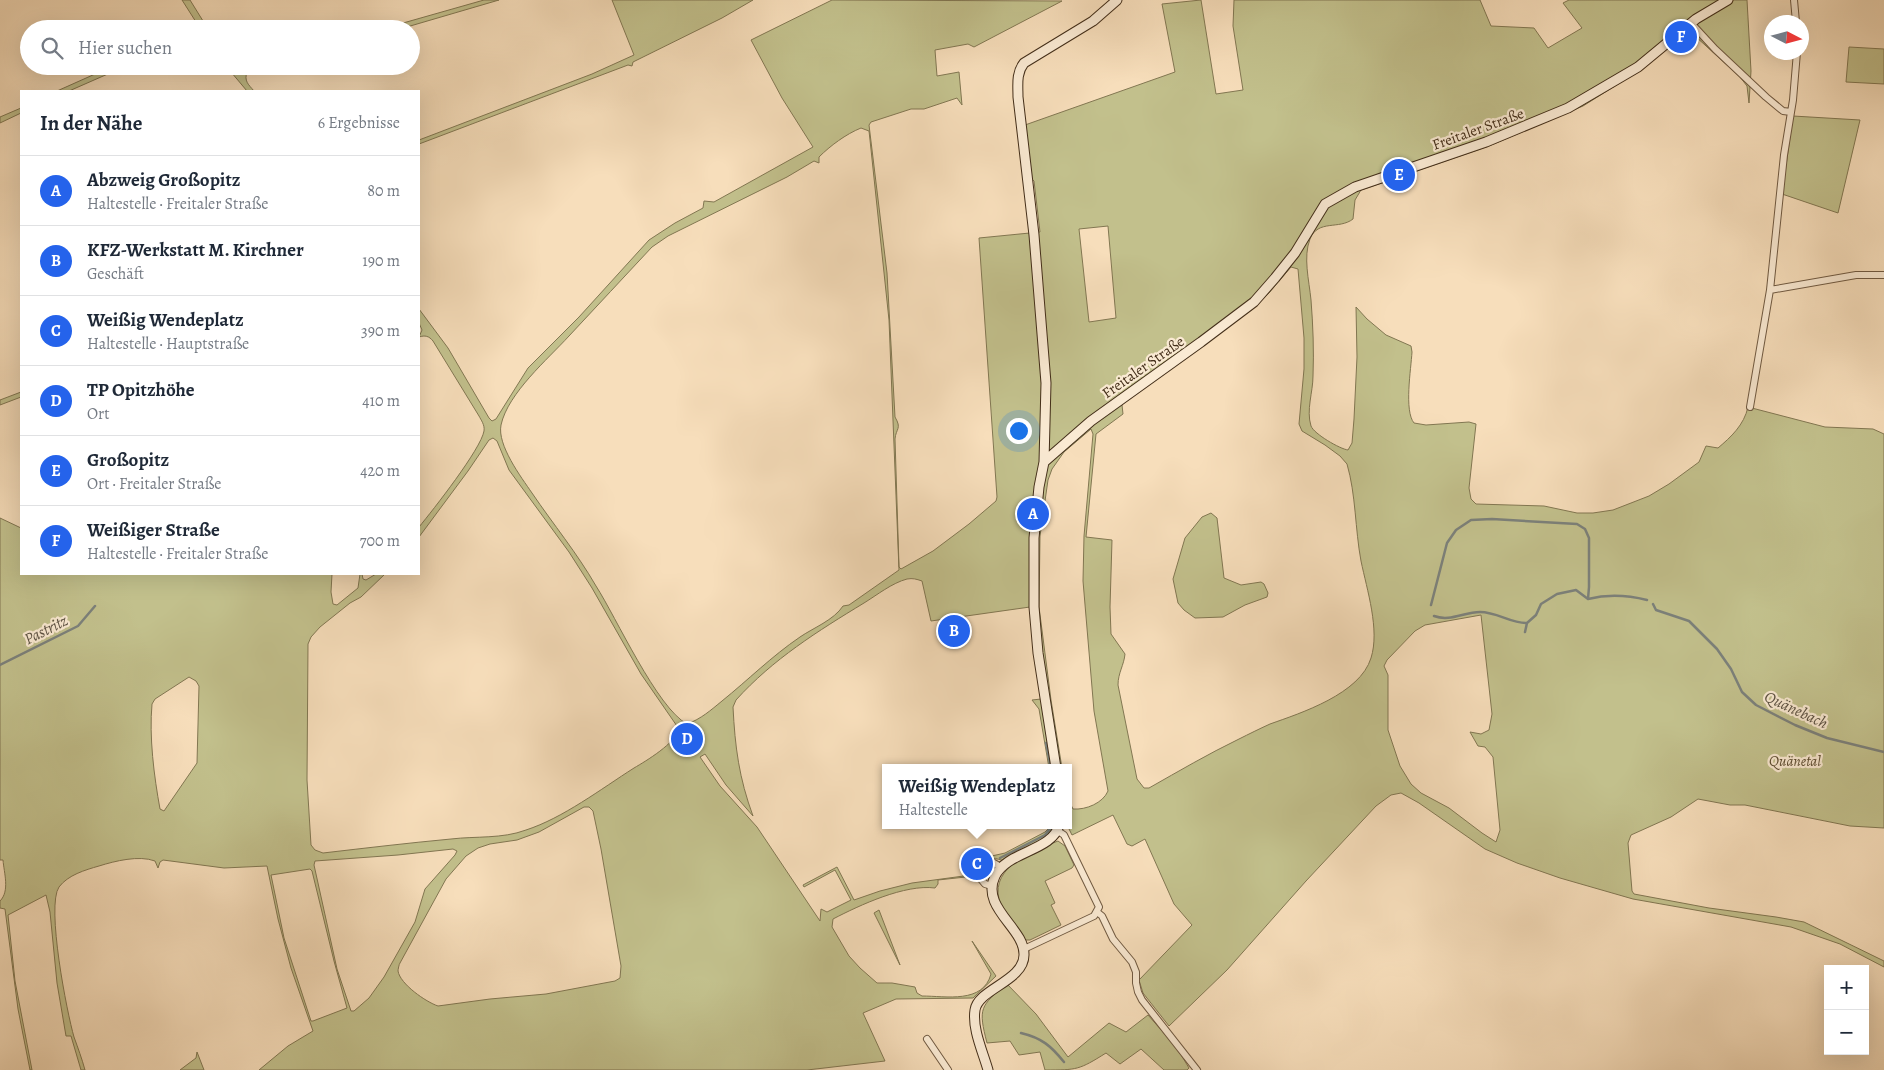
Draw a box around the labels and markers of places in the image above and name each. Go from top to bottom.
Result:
pin: F [1665,18,1697,56]
pin: E [1383,156,1415,194]
pin: A [1017,495,1049,533]
pin: B [938,612,970,650]
pin: D [671,720,703,758]
pin: C [961,845,993,883]

